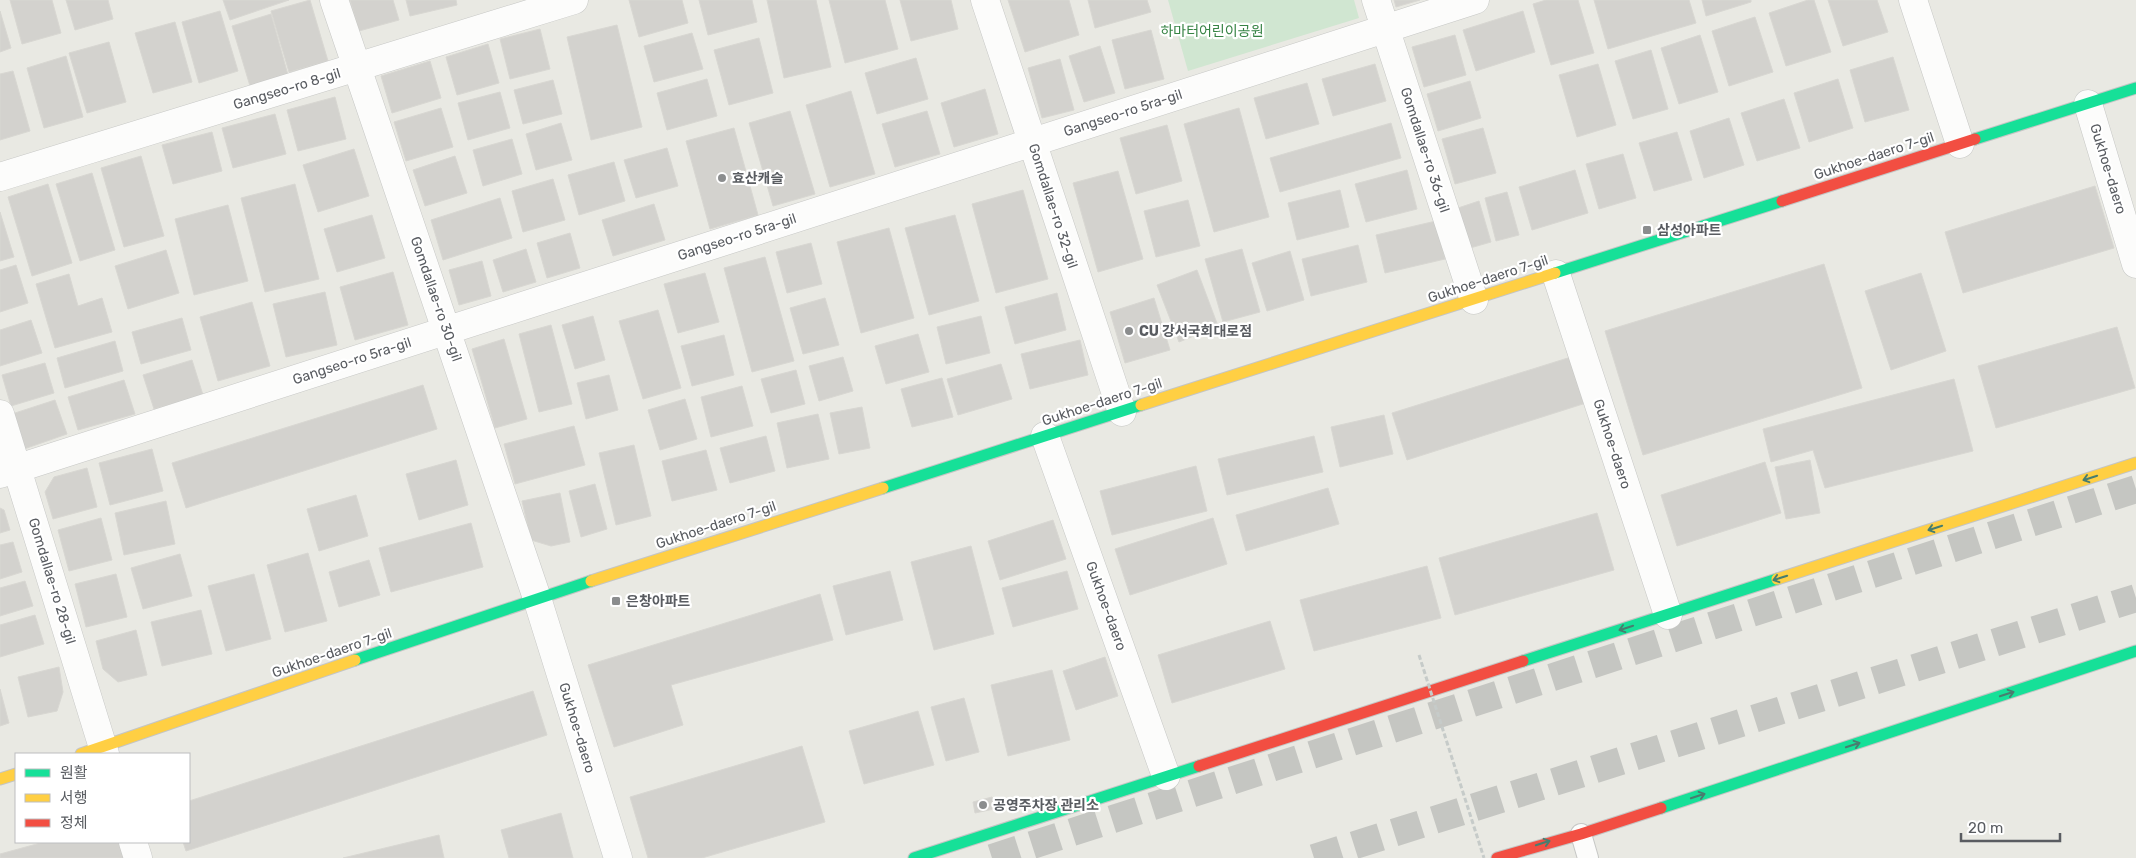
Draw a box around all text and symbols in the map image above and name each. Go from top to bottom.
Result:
park label: 하마터어린이공원 [1160,23,1264,40]
street label: Gangseo-ro 8-gil [231,65,343,113]
street label: Gomdallae-ro 36-gil [1397,85,1453,215]
street label: Gangseo-ro 5ra-gil [1062,86,1184,140]
street label: Gukhoe-daero [2086,122,2130,216]
street label: Gukhoe-daero 7-gil [1812,129,1936,183]
street label: Gomdallae-ro 32-gil [1025,142,1081,270]
place label: 효산캐슬 [732,170,784,187]
marker: 효산캐슬 [716,172,728,184]
street label: Gangseo-ro 5ra-gil [676,210,798,264]
place label: 삼성아파트 [1657,222,1722,239]
marker: 삼성아파트 [1641,224,1653,236]
street label: Gomdallae-ro 30-gil [407,234,465,364]
street label: Gukhoe-daero 7-gil [1426,252,1550,306]
place label: CU 강서국회대로점 [1139,323,1252,340]
marker: CU 강서국회대로점 [1123,325,1135,337]
street label: Gangseo-ro 5ra-gil [291,334,413,388]
street label: Gukhoe-daero 7-gil [1040,375,1164,429]
street label: Gukhoe-daero [1589,397,1635,491]
one-way arrow [2082,474,2098,484]
street label: Gukhoe-daero 7-gil [654,498,778,552]
street label: Gomdallae-ro 28-gil [25,516,79,646]
one-way arrow [1927,524,1943,534]
street label: Gukhoe-daero [1082,559,1130,653]
one-way arrow [1773,574,1789,584]
place label: 은창아파트 [626,593,691,610]
marker: 은창아파트 [610,595,622,607]
one-way arrow [1618,624,1634,634]
street label: Gukhoe-daero 7-gil [270,625,394,681]
street label: Gukhoe-daero [555,681,599,775]
one-way arrow [1999,689,2014,698]
one-way arrow [1844,740,1860,749]
legend [15,753,190,843]
text: 원활 [60,764,88,782]
text: 서행 [60,789,88,807]
one-way arrow [1690,790,1706,800]
place label: 공영주차장 관리소 [993,797,1099,814]
marker: 공영주차장 관리소 [977,799,989,811]
scale bar [1961,810,2060,842]
text: 정체 [60,814,88,832]
text: 20 m [1968,819,2003,837]
one-way arrow [1535,838,1551,848]

